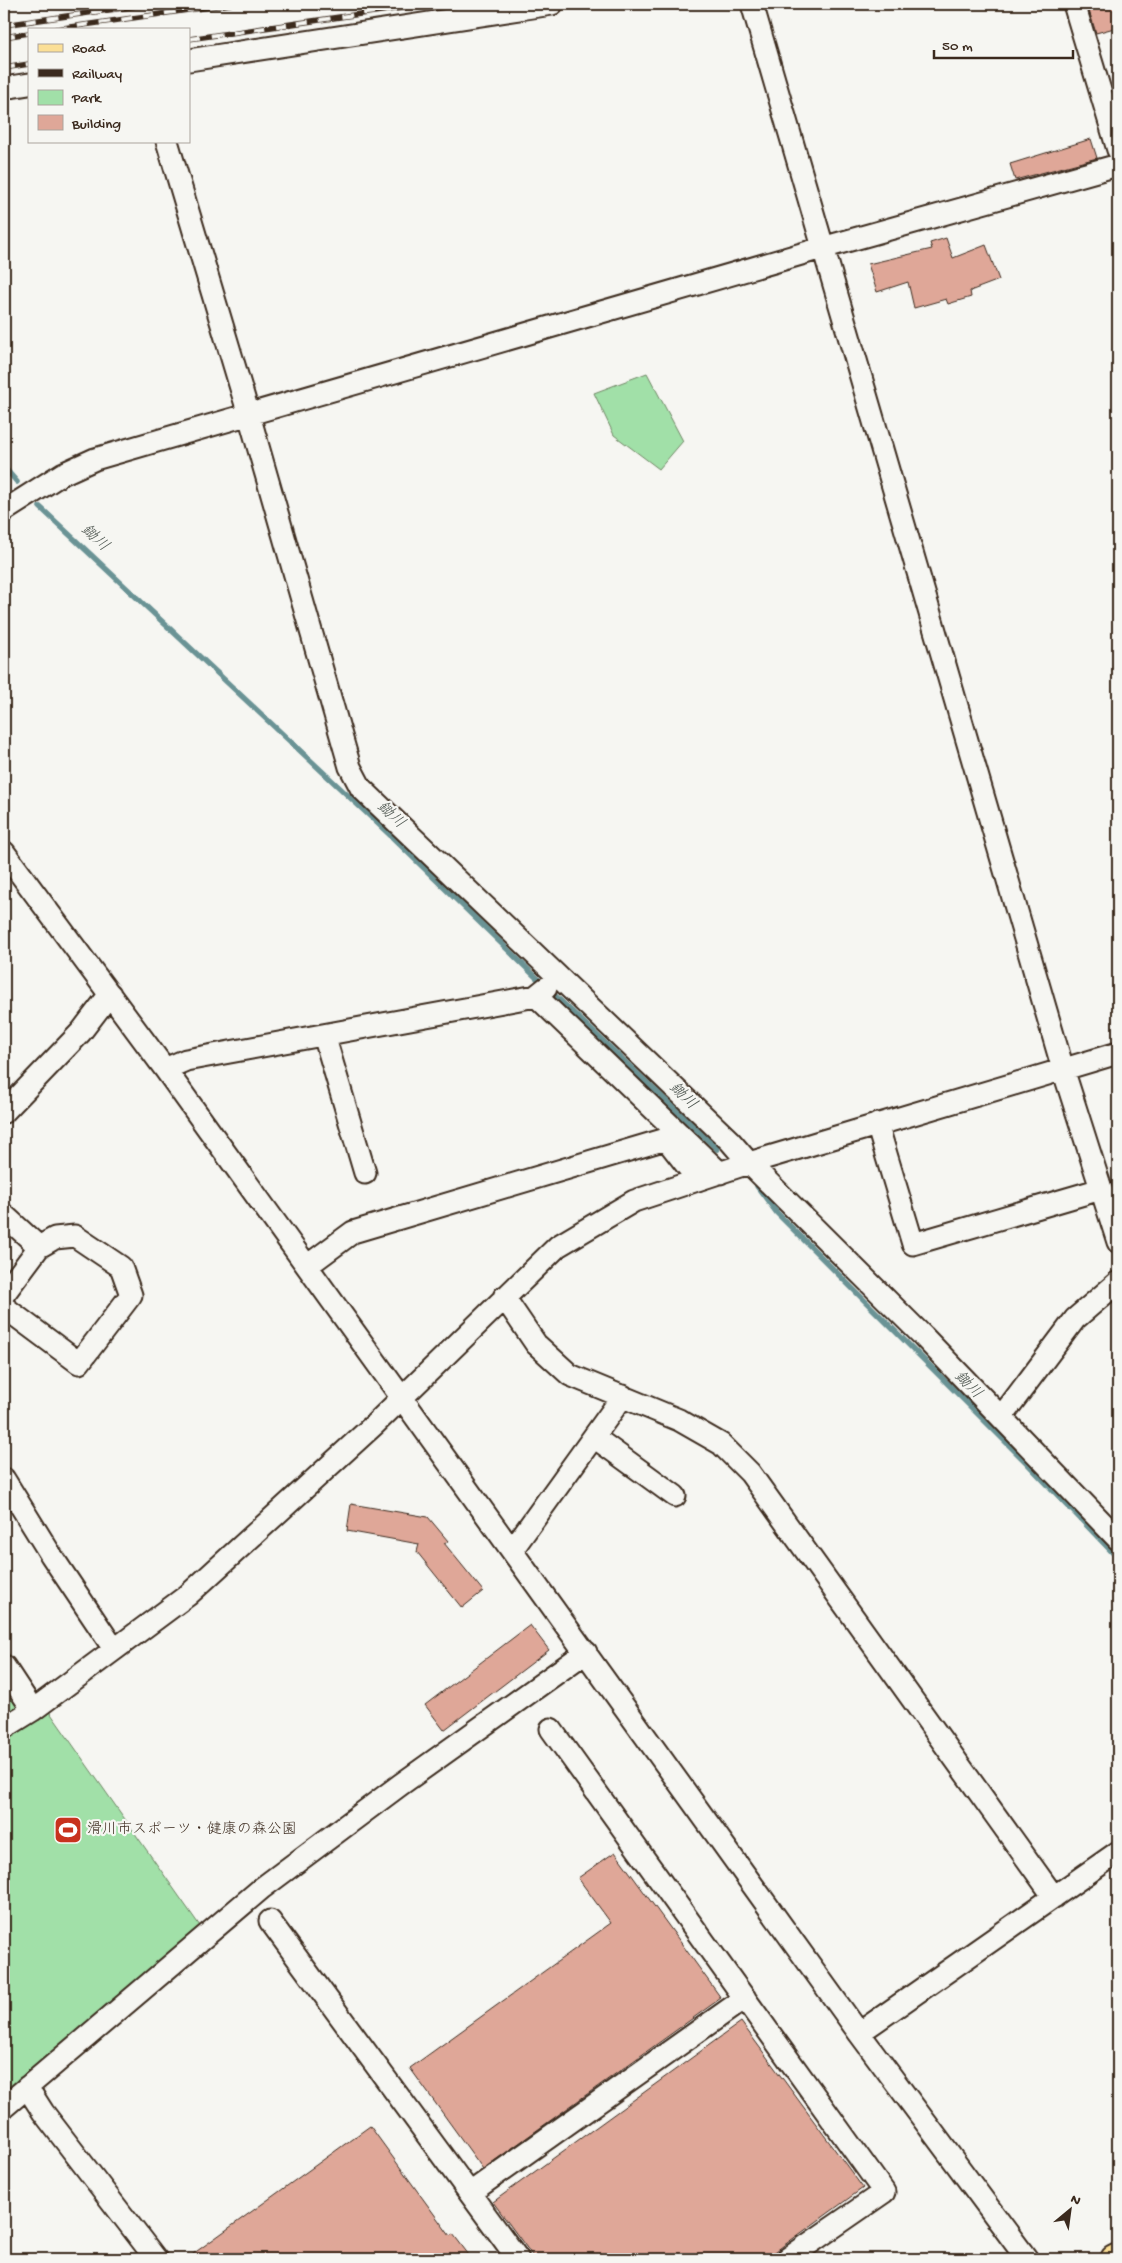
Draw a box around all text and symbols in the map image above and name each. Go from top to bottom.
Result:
legend [28,28,190,142]
scale bar [934,28,1073,60]
text: 50 m [942,38,973,56]
text: Road [72,40,106,58]
text: Railway [72,66,123,84]
text: Park [71,90,102,108]
text: Building [71,116,121,134]
water label: 鋤川 [76,520,113,557]
water label: 鋤川 [372,797,409,834]
water label: 鋤川 [664,1078,701,1115]
water label: 鋤川 [949,1367,986,1404]
sports icon: 滑川市スポーツ・健康の森公園 [53,1815,83,1845]
place label: 滑川市スポーツ・健康の森公園 [87,1820,297,1839]
north arrow [1044,2186,1094,2236]
text: N [1067,2191,1083,2210]

